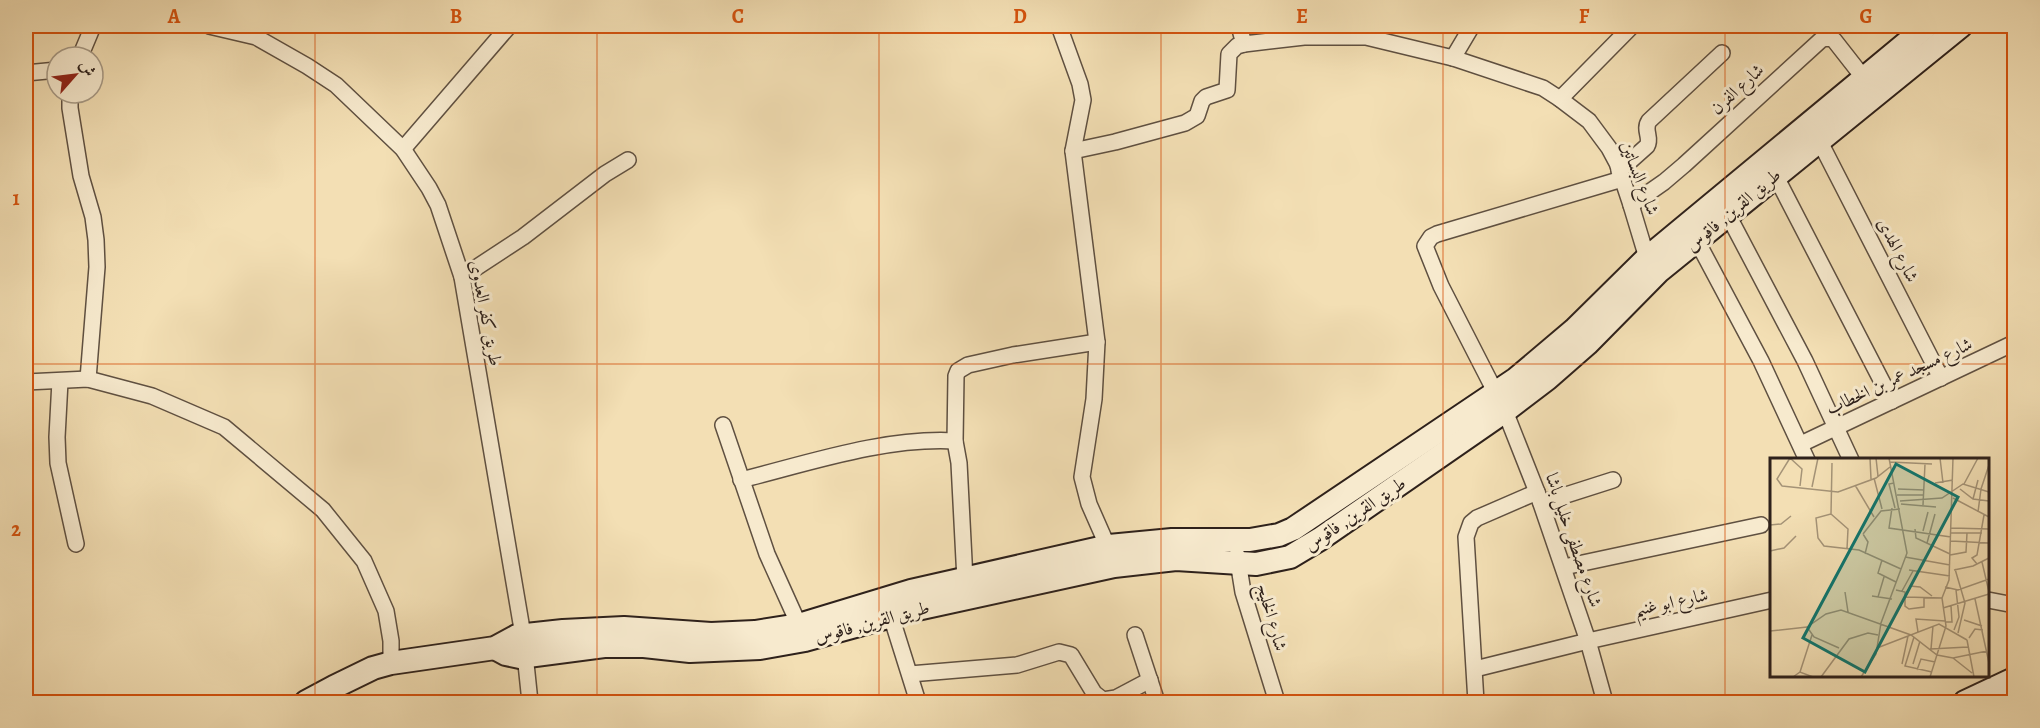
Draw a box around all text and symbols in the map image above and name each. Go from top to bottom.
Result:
text: A [167,3,181,30]
text: B [450,3,462,30]
text: C [732,3,744,30]
text: D [1013,3,1027,30]
text: E [1296,3,1308,30]
text: F [1579,3,1590,30]
text: G [1859,3,1873,30]
north arrow [45,45,105,105]
text: ش [74,56,101,81]
street label: شارع الفرن [1705,58,1771,122]
street label: شارع البساتين [1612,137,1665,220]
street label: طريق القرين, فاقوس [1680,163,1786,257]
text: 1 [12,185,20,212]
street label: شارع الهدى [1869,214,1924,288]
street label: طريق كفر العدوى [464,258,508,368]
street label: شارع مسجد عمر بن الخطاب [1822,331,1977,423]
inset map [1770,458,1989,677]
street label: شارع مصطفى خليل باشا [1537,470,1608,611]
street label: طريق القرين, فاقوس [1299,471,1411,557]
text: 2 [11,516,21,543]
street label: شارع الخليج [1247,580,1293,655]
street label: شارع ابو غنيم [1632,582,1711,627]
street label: طريق القرين, فاقوس [812,595,932,649]

